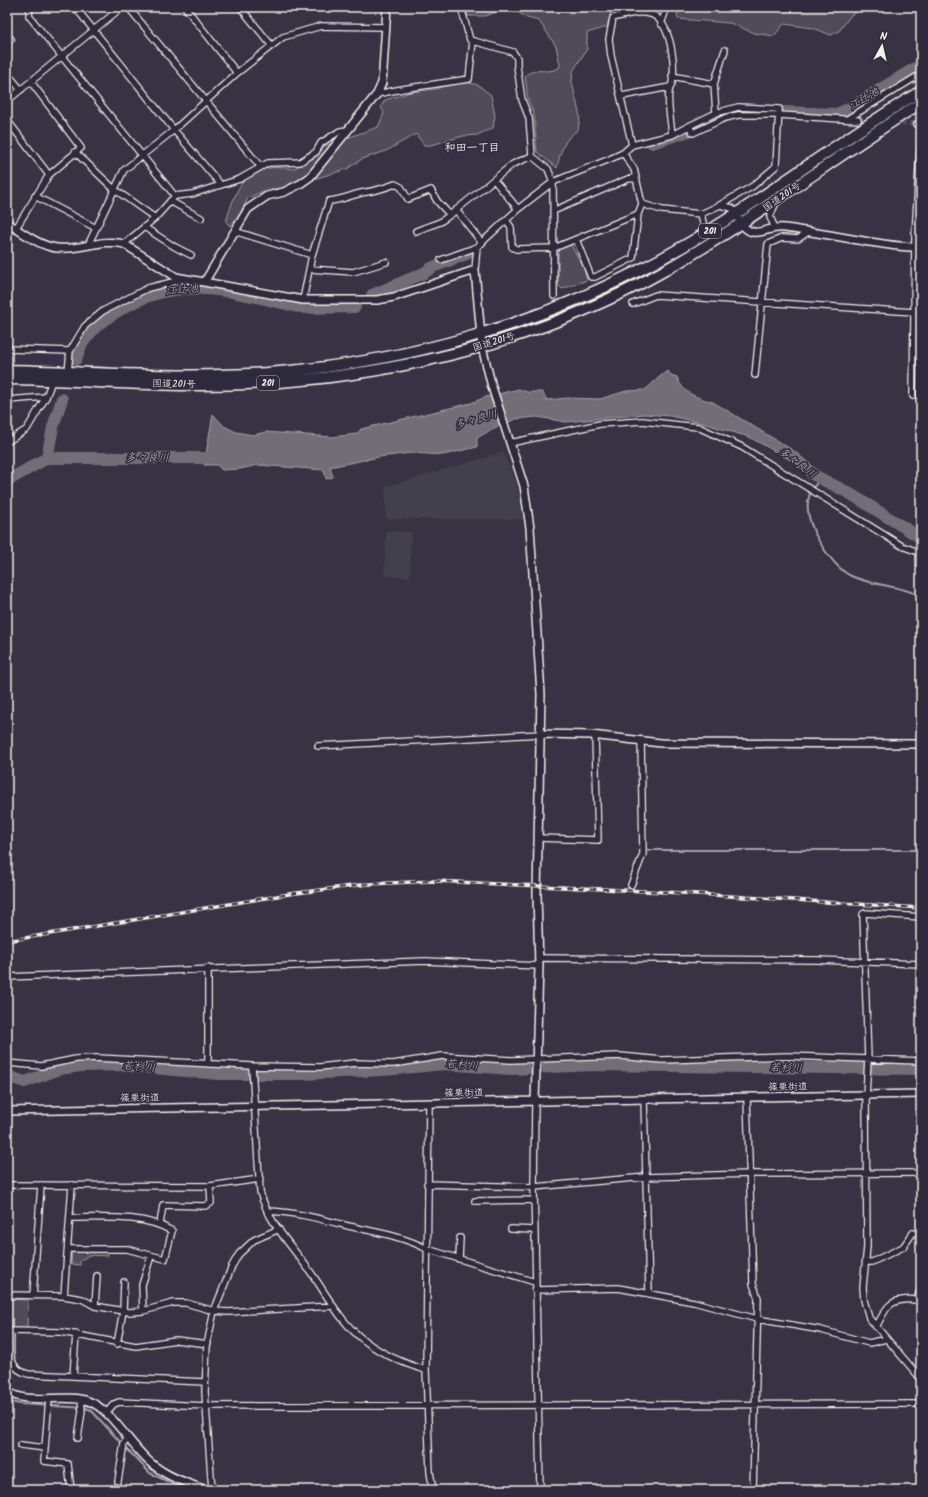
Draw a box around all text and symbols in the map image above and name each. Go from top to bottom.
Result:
north arrow [862,26,902,66]
text: N [879,28,888,46]
water label: 江辻池 [845,82,884,115]
district label: 和田一丁目 [445,139,500,157]
street label: 国道201号 [759,178,805,216]
road number: 201 [699,224,721,238]
water label: 江辻池 [165,280,200,300]
street label: 国道201号 [471,328,517,356]
street label: 国道201号 [152,376,196,392]
road number: 201 [257,376,279,390]
water label: 多々良川 [452,405,500,435]
water label: 多々良川 [774,443,820,483]
water label: 多々良川 [125,449,169,467]
water label: 若杉川 [445,1055,479,1075]
water label: 若杉川 [122,1057,156,1077]
water label: 若杉川 [769,1059,803,1077]
street label: 篠栗街道 [768,1079,808,1095]
street label: 篠栗街道 [444,1085,484,1101]
street label: 篠栗街道 [120,1090,160,1106]

